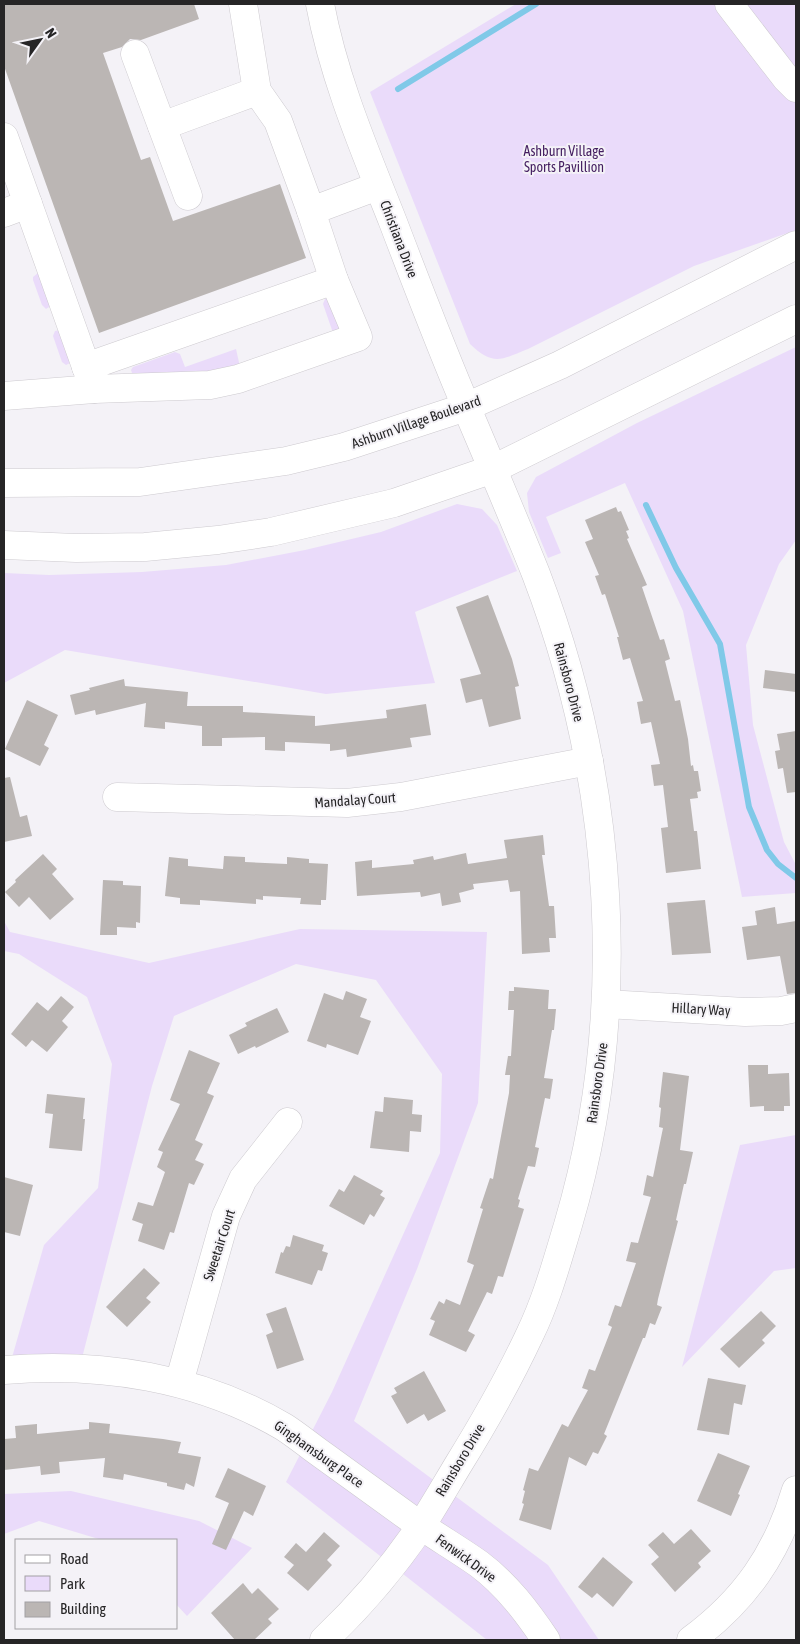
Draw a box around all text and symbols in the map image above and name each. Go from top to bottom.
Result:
north arrow [15,15,65,65]
text: N [42,25,60,41]
park label: Ashburn Village Sports Pavillion [524,143,604,175]
street label: Christiana Drive [377,198,421,280]
street label: Ashburn Village Boulevard [349,392,483,452]
street label: Rainsboro Drive [551,641,587,723]
street label: Mandalay Court [314,789,396,811]
street label: Hillary Way [671,999,731,1019]
street label: Rainsboro Drive [583,1042,611,1124]
street label: Sweetair Court [200,1207,238,1283]
street label: Ginghamsburg Place [271,1417,367,1491]
street label: Rainsboro Drive [432,1421,488,1499]
street label: Fenwick Drive [433,1531,499,1585]
legend [15,1539,178,1629]
text: Road [60,1550,89,1567]
text: Park [60,1575,85,1592]
text: Building [60,1600,106,1617]

